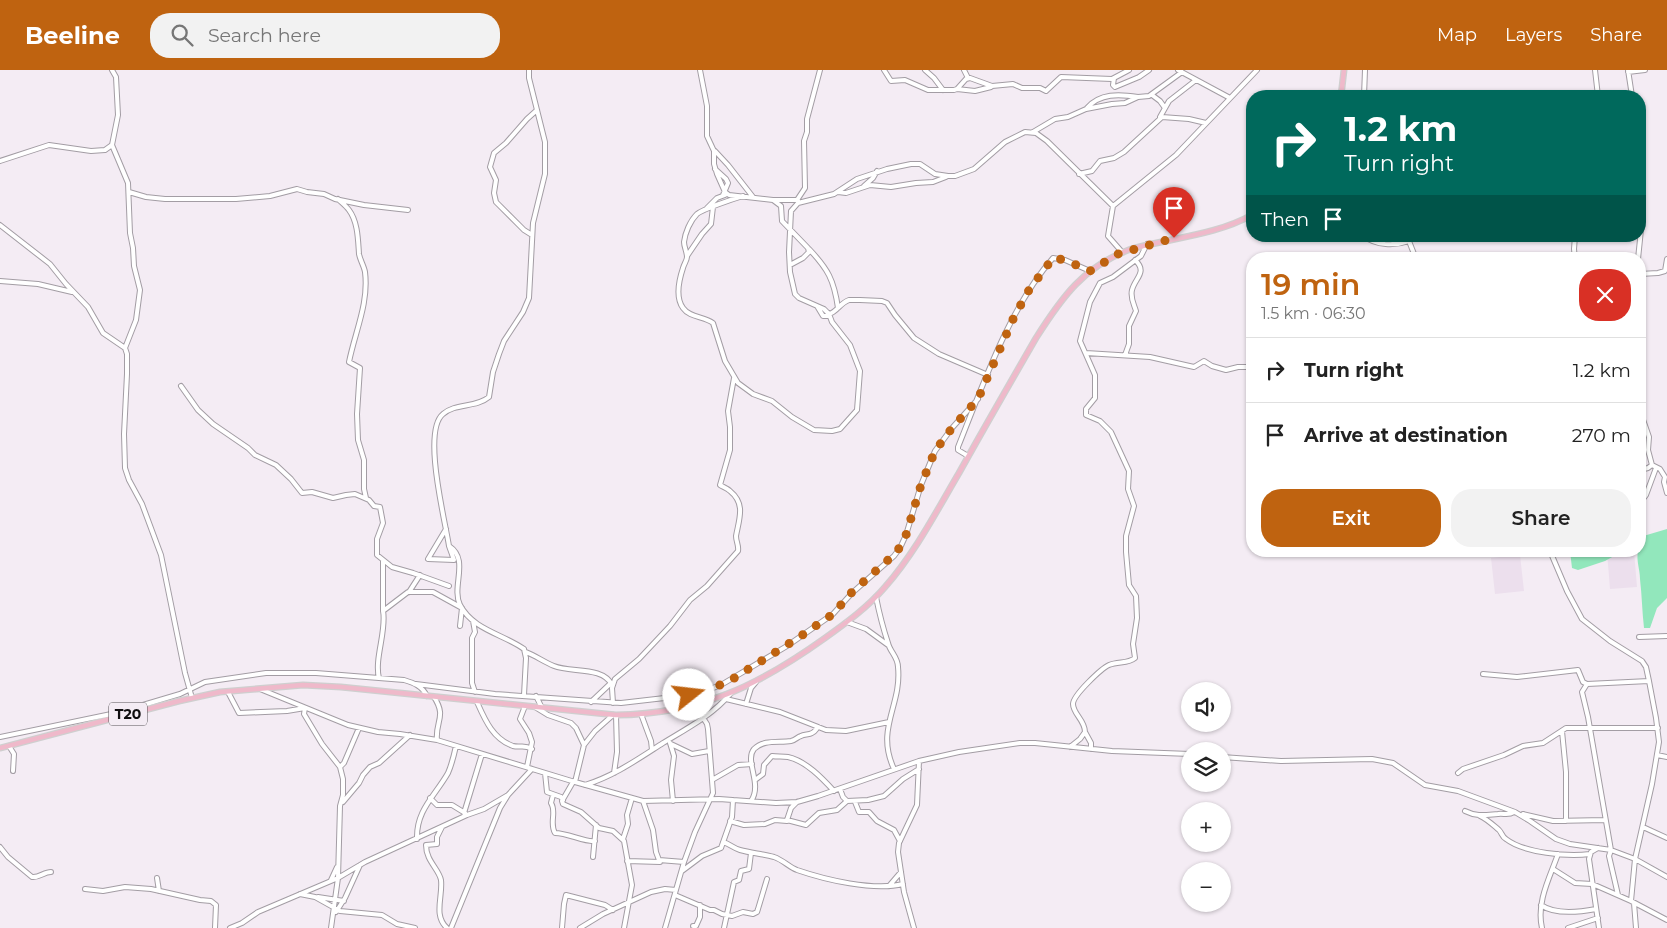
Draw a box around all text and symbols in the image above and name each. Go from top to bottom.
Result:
search box [150,13,500,58]
text: Beeline [25,21,120,50]
icon: search [168,21,196,49]
text: Search here [208,24,321,47]
text: Map [1437,24,1477,46]
text: Layers [1505,24,1562,46]
text: Share [1590,24,1642,46]
text: 1.2 km [1344,107,1457,150]
icon: right [1261,110,1326,175]
text: Turn right [1344,150,1454,177]
pin [1153,187,1195,238]
icon: arrive [1160,194,1188,222]
icon: arrive [1319,205,1347,233]
text: Then [1261,208,1309,231]
text: 19 min [1261,266,1360,303]
button: close [1579,269,1631,321]
text: 1.5 km · 06:30 [1261,304,1366,323]
icon: right [1261,356,1289,384]
text: Turn right [1304,359,1404,382]
text: 1.2 km [1573,359,1631,382]
icon: arrive [1261,421,1289,449]
text: Arrive at destination [1304,424,1508,447]
text: 270 m [1572,424,1631,447]
button: Exit [1261,489,1441,547]
button: Share [1451,489,1631,547]
position arrow [662,668,714,720]
map controls [1181,682,1231,912]
button: sound [1181,682,1231,732]
road number: T20 [109,703,147,726]
button: layers [1181,742,1231,792]
button: + [1181,802,1231,852]
button: − [1181,862,1231,912]

